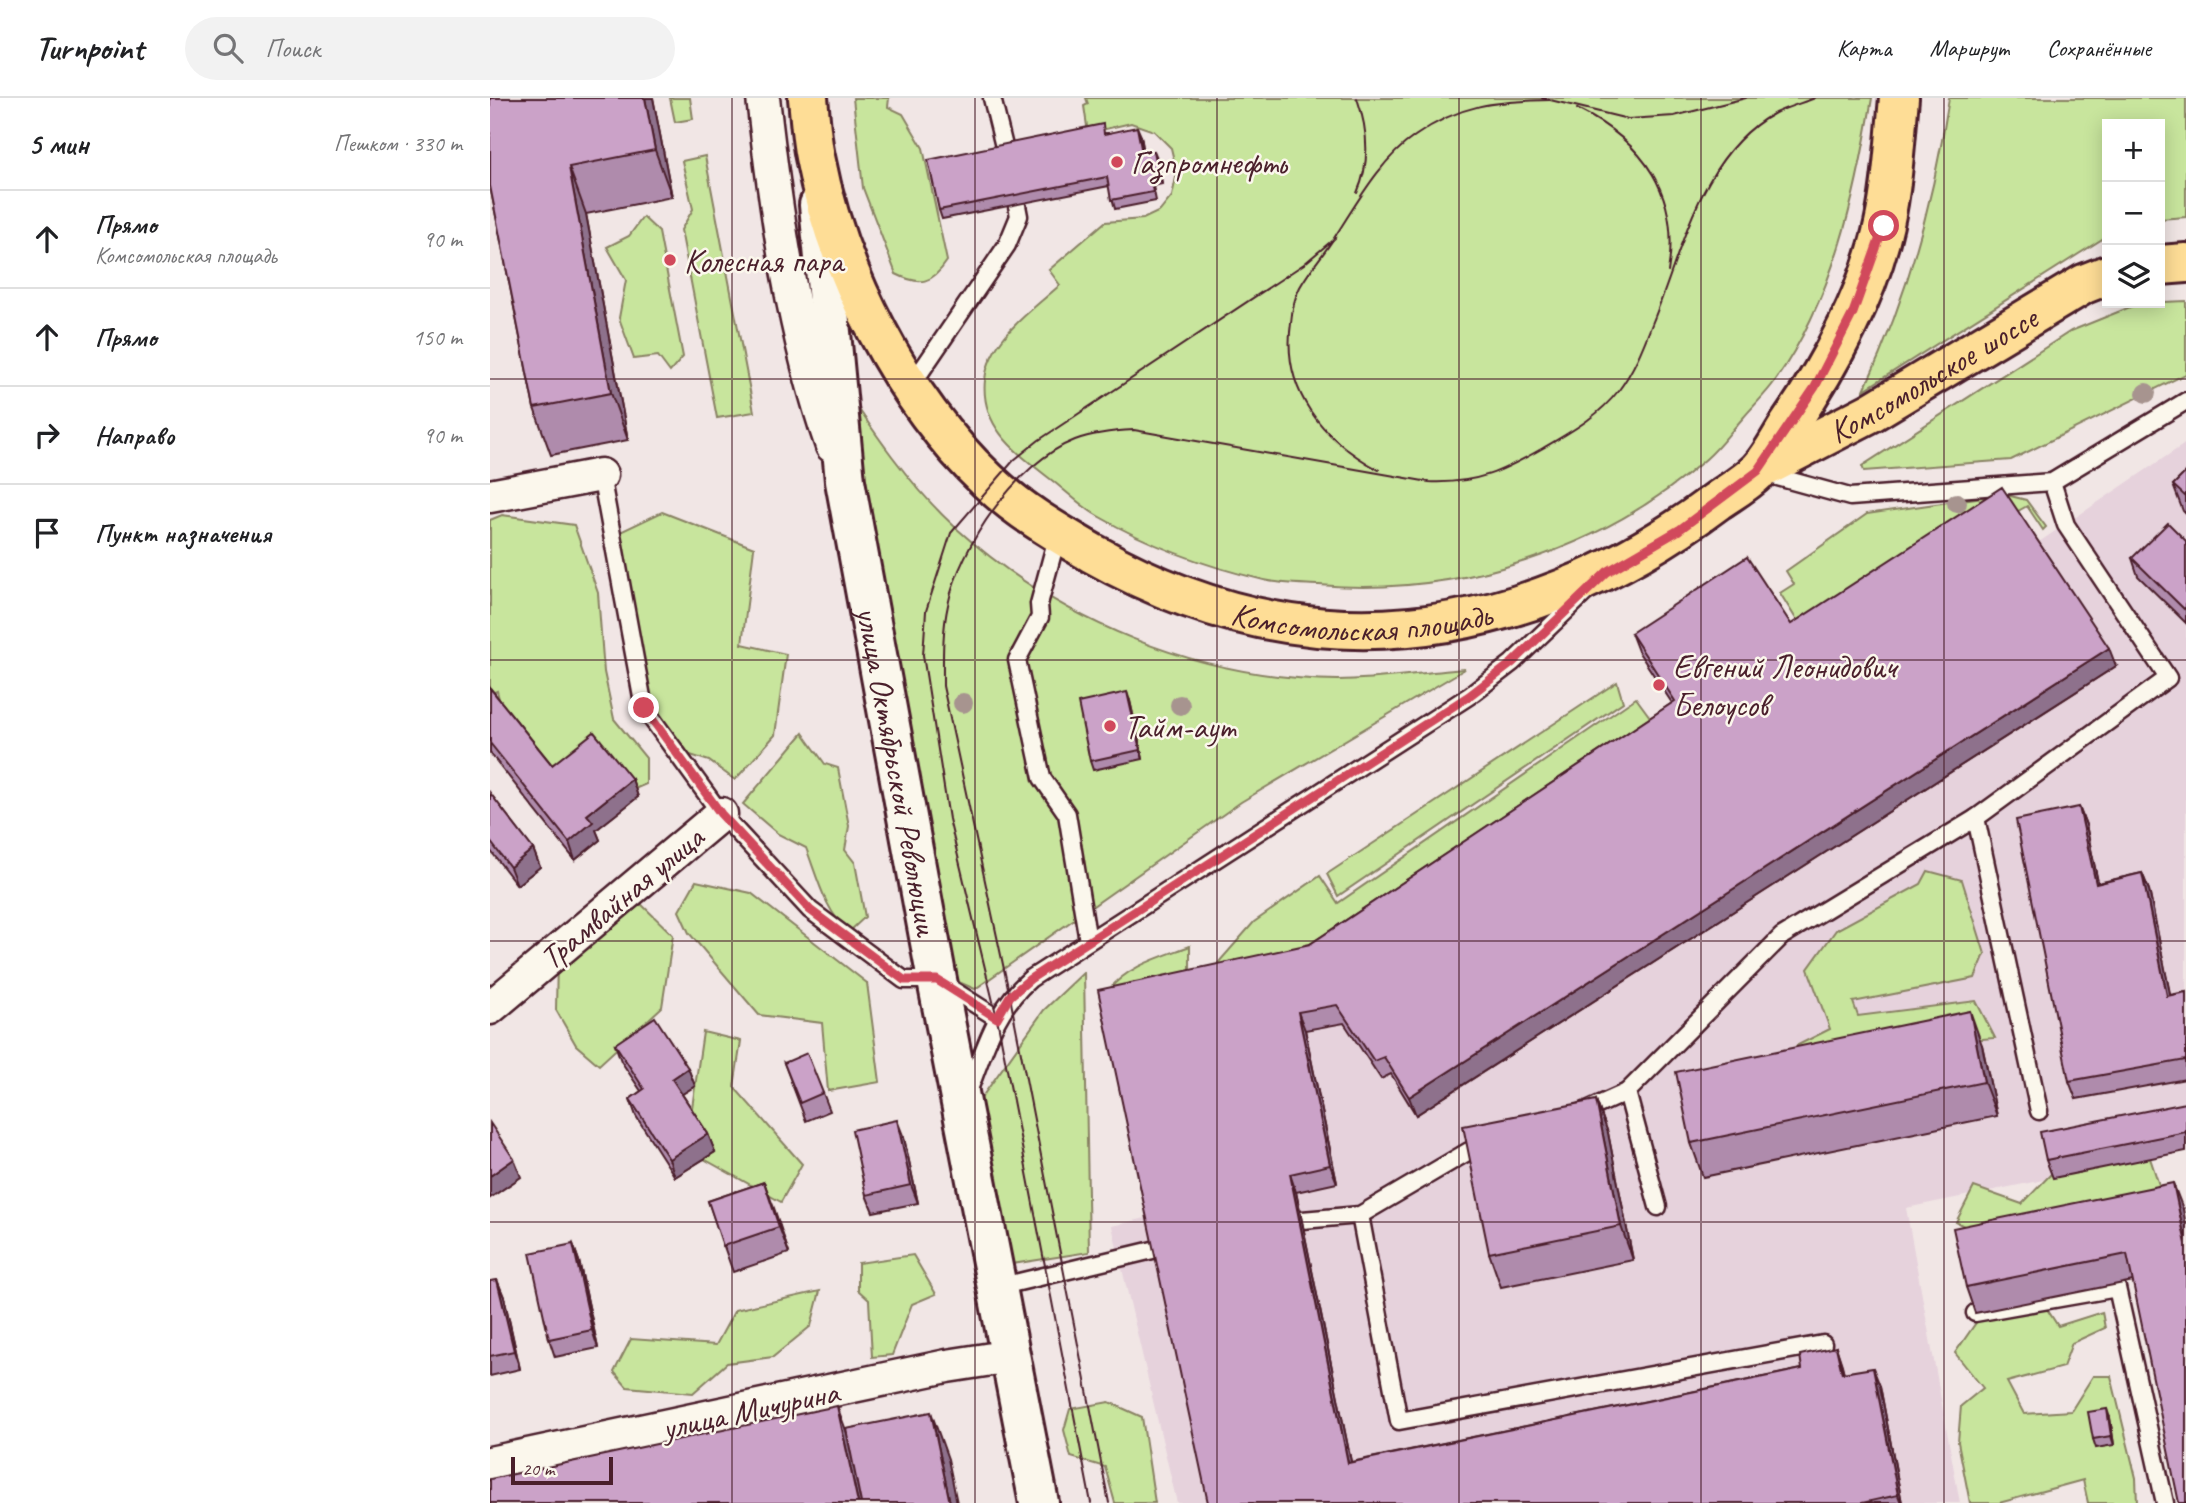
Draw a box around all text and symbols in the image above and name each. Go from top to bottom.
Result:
search box [185,17,675,80]
text: Turnpoint [35,27,143,69]
icon: search [209,29,247,67]
text: Поиск [265,32,320,65]
text: Карта [1837,33,1892,63]
text: Маршрут [1930,33,2009,63]
text: Сохранённые [2047,33,2151,63]
map controls [2102,119,2165,308]
button: + [2102,119,2165,182]
text: 5 мин [28,125,89,163]
text: Пешком · 330 m [334,129,462,158]
place label: Газпромнефть [1131,142,1288,184]
marker: Газпромнефть [1109,154,1125,170]
button: − [2102,182,2165,245]
text: Прямо [95,208,157,241]
route start [1868,210,1899,241]
icon: ahead [28,220,66,258]
text: 90 m [423,225,462,254]
place label: Колесная пара [684,240,845,282]
text: Комсомольская площадь [95,241,277,270]
button: layers [2102,245,2165,308]
marker: Колесная пара [662,252,678,268]
street label: Комсомольское шоссе [1822,296,2047,453]
icon: ahead [28,318,66,356]
text: Прямо [95,321,157,354]
text: 150 m [413,323,462,352]
icon: right [28,416,66,454]
text: Направо [95,419,174,452]
text: 90 m [423,421,462,450]
icon: arrive [28,514,66,552]
text: Пункт назначения [95,517,271,550]
street label: Комсомольская площадь [1227,592,1497,651]
street label: улица Октябрьской Революции [846,602,949,941]
place label: Евгений Леонидович Белоусов [1673,646,1899,726]
marker: Евгений Леонидович Белоусов [1651,677,1667,693]
route end [628,692,659,723]
place label: Тайм-аут [1124,706,1237,748]
marker: Тайм-аут [1102,718,1118,734]
street label: Трамвайная улица [531,816,714,979]
street label: улица Мичурина [656,1370,845,1450]
scale bar [511,1454,612,1486]
text: 20 m [522,1457,554,1481]

